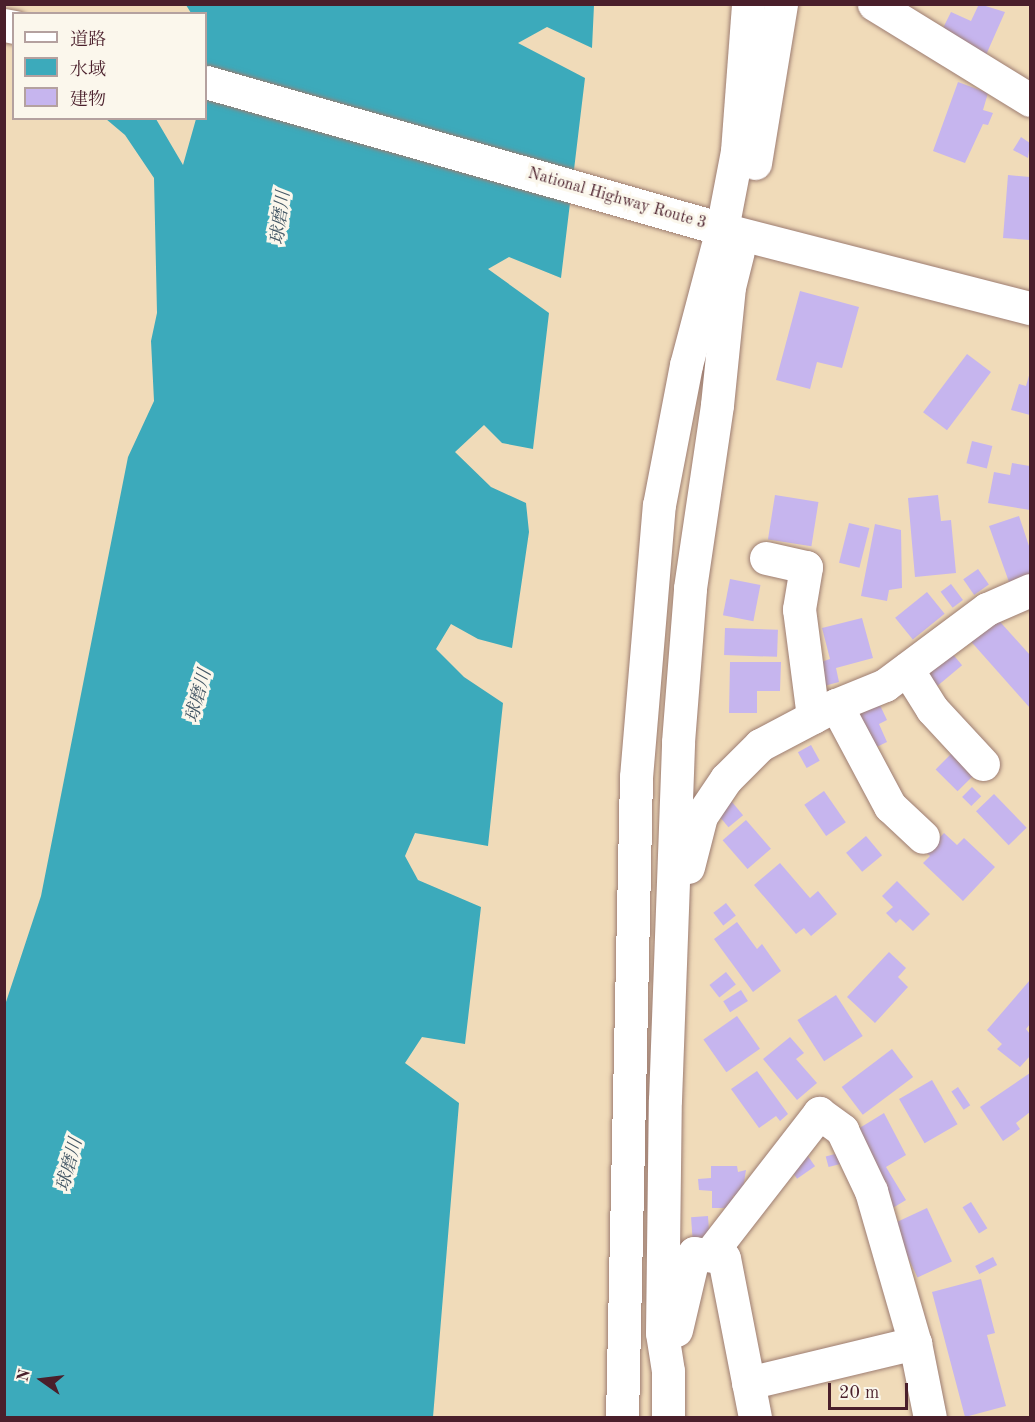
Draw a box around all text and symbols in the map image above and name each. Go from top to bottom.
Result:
legend [12,12,207,120]
text: 道路 [70,31,106,49]
text: 水域 [70,61,106,79]
text: 建物 [70,91,106,109]
street label: National Highway Route 3 [526,164,708,234]
water label: 球磨川 [267,190,295,246]
water label: 球磨川 [182,667,216,725]
water label: 球磨川 [53,1136,87,1194]
north arrow [12,1350,72,1410]
text: N [15,1368,34,1384]
scale bar [831,1371,910,1409]
text: 20 m [839,1384,879,1402]

